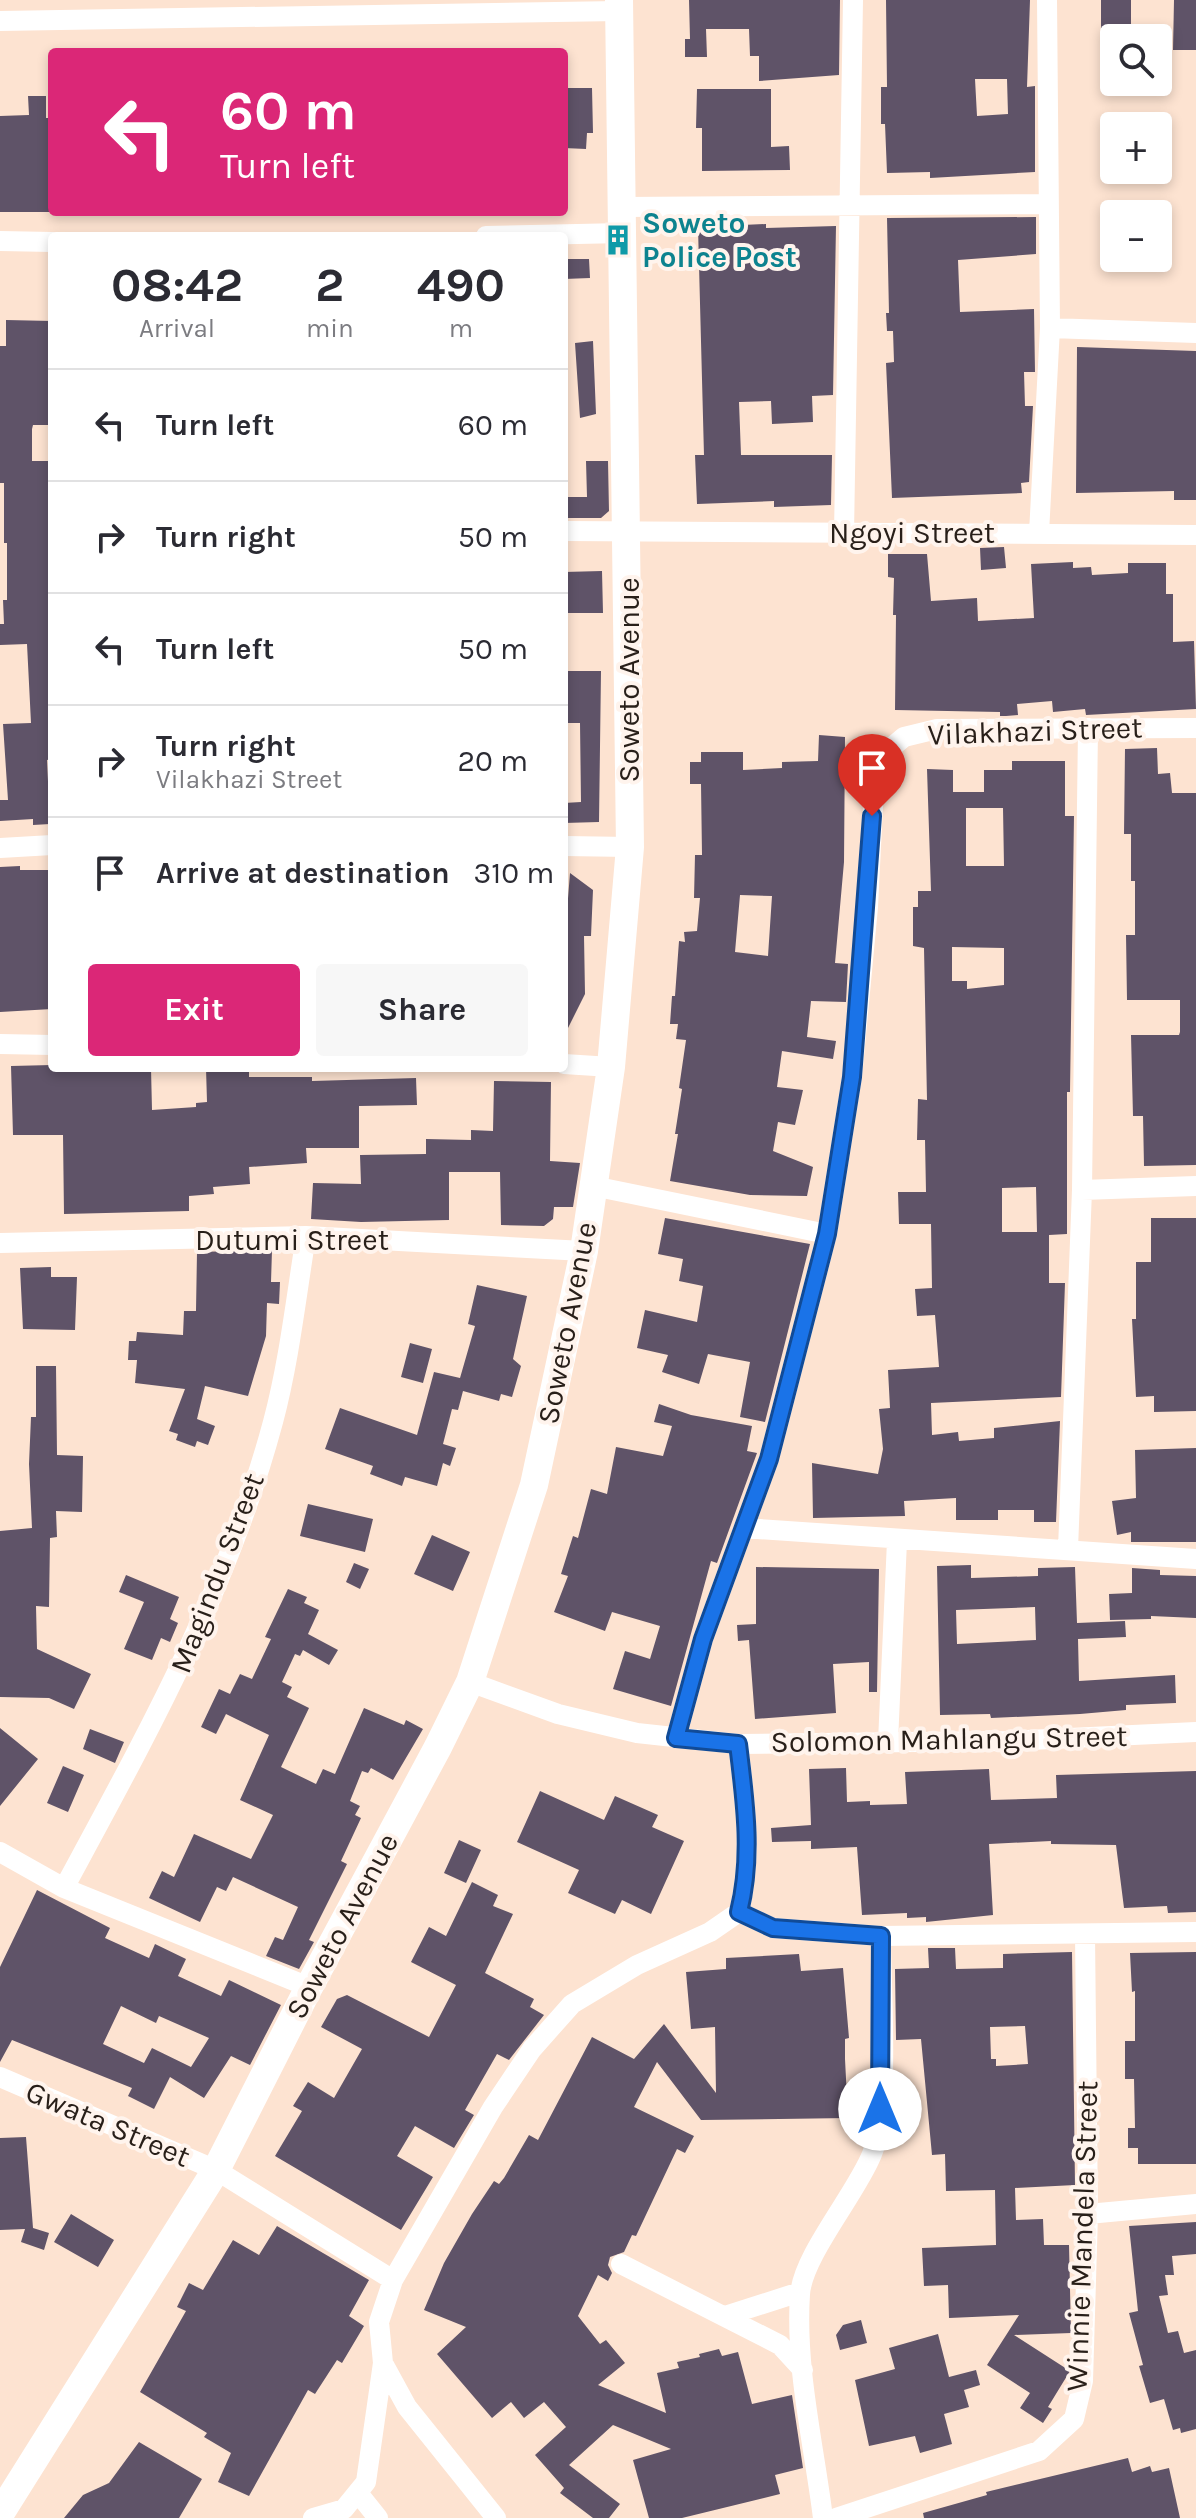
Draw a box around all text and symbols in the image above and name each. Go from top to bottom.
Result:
map controls [1100,24,1172,272]
button: search [1100,24,1172,96]
text: 60 m [220,78,357,143]
icon: left [88,80,192,184]
button: + [1100,112,1172,184]
text: Turn left [220,145,355,187]
button: − [1100,200,1172,272]
place label: Soweto Police Post [642,205,797,275]
building icon: Soweto Police Post [601,223,635,257]
text: 08:42 [111,257,243,313]
text: 2 [315,257,344,313]
text: 490 [417,257,505,313]
text: Arrival [139,313,215,344]
text: min [306,313,354,344]
text: m [449,313,473,344]
icon: left [88,403,132,447]
text: Turn left [156,407,274,443]
text: 60 m [458,407,528,443]
icon: right [88,515,132,559]
street label: Ngoyi Street [829,515,995,551]
text: Turn right [156,519,296,555]
text: 50 m [458,519,528,555]
street label: Soweto Avenue [611,577,647,783]
icon: left [88,627,132,671]
text: Turn left [156,631,274,667]
text: 50 m [458,631,528,667]
street label: Vilakhazi Street [927,709,1143,753]
text: Turn right [156,728,296,764]
pin [838,734,906,816]
icon: right [88,739,132,783]
text: 20 m [458,743,528,779]
icon: arrive [850,746,894,790]
text: Vilakhazi Street [156,764,342,795]
icon: arrive [88,851,132,895]
text: Arrive at destination [156,855,450,891]
text: 310 m [474,855,554,891]
button: Exit [88,964,300,1056]
button: Share [316,964,528,1056]
street label: Soweto Avenue [530,1219,604,1427]
street label: Dutumi Street [195,1222,389,1258]
street label: Magindu Street [162,1468,272,1678]
street label: Solomon Mahlangu Street [770,1718,1128,1760]
street label: Soweto Avenue [278,1827,406,2025]
position arrow [838,2067,922,2151]
street label: Gwata Street [20,2073,196,2175]
street label: Winnie Mandela Street [1059,2080,1105,2392]

